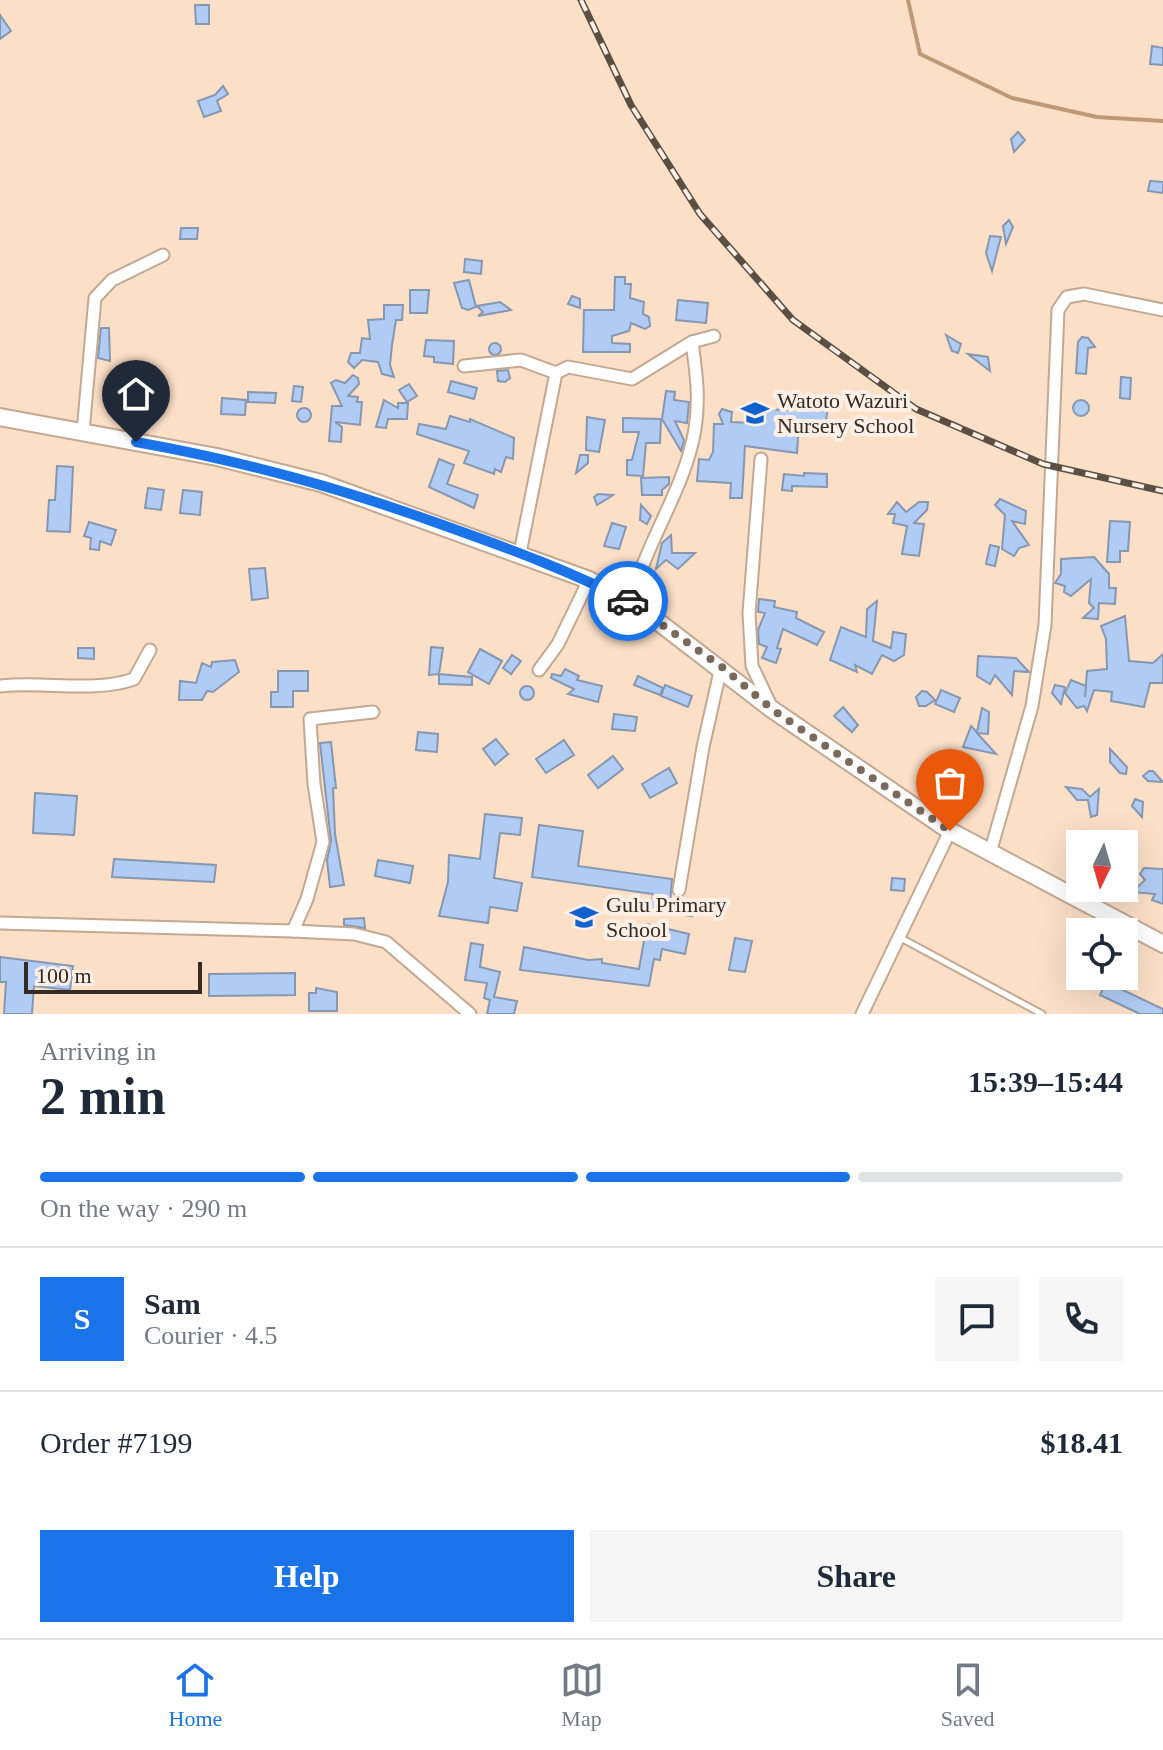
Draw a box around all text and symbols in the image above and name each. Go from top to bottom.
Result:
pin [102,360,170,442]
icon: home [114,372,158,416]
place label: Watoto Wazuri Nursery School [777,388,914,438]
school or university icon: Watoto Wazuri Nursery School [740,398,770,428]
courier [588,561,668,641]
icon: car [606,579,650,623]
pin [916,749,984,831]
icon: bag [928,761,972,805]
north arrow [1066,830,1138,902]
map controls [1066,830,1138,990]
place label: Gulu Primary School [606,892,726,942]
school or university icon: Gulu Primary School [569,902,599,932]
button: locate [1066,918,1138,990]
scale bar [24,958,202,994]
text: 100 m [36,963,92,988]
text: Arriving in [40,1037,156,1066]
text: 15:39–15:44 [968,1065,1123,1098]
text: 2 min [40,1068,166,1125]
text: On the way · 290 m [40,1194,247,1223]
button: chat [935,1277,1019,1361]
button: phone [1039,1277,1123,1361]
text: Sam [144,1287,201,1320]
text: S [74,1302,90,1335]
text: Courier · 4.5 [144,1321,278,1350]
text: Order #7199 [40,1426,192,1459]
text: $18.41 [1041,1426,1123,1459]
button: Help [40,1530,574,1622]
button: Share [590,1530,1123,1622]
tab: Home [169,1658,222,1732]
tab: Map [560,1658,604,1732]
tab: Saved [941,1658,994,1732]

